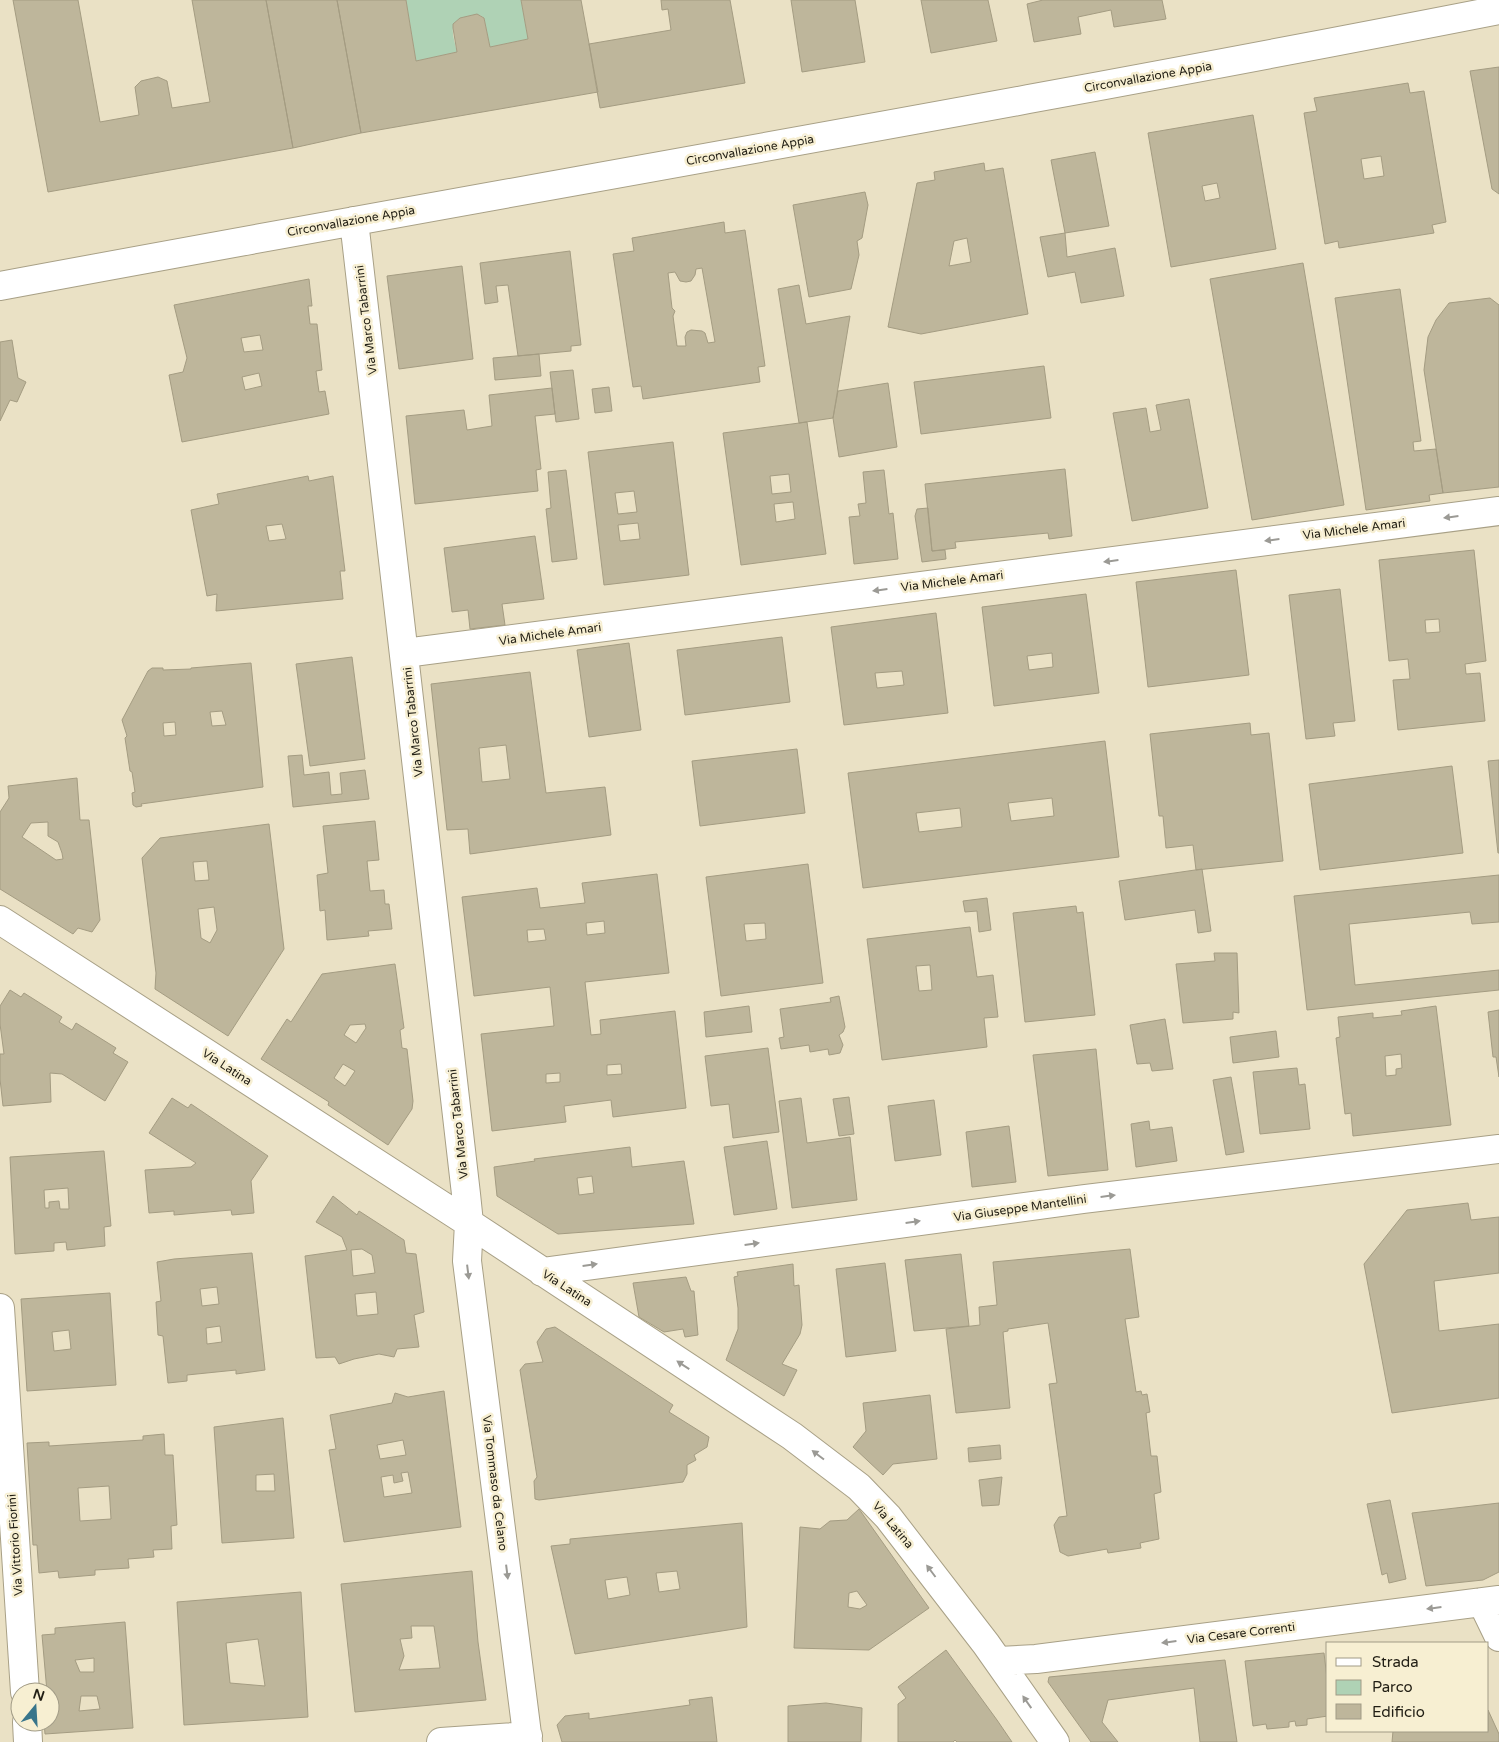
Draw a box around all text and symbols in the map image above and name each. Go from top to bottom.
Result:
street label: Circonvallazione Appia [1083,59,1213,95]
street label: Circonvallazione Appia [685,132,815,168]
street label: Circonvallazione Appia [286,203,416,239]
street label: Via Marco Tabarrini [352,264,380,376]
one-way arrow [1442,513,1458,521]
street label: Via Michele Amari [1302,516,1406,542]
one-way arrow [1264,536,1280,544]
one-way arrow [1103,557,1119,565]
street label: Via Michele Amari [900,568,1004,594]
one-way arrow [872,586,888,594]
street label: Via Michele Amari [498,620,602,648]
street label: Via Marco Tabarrini [400,666,426,778]
street label: Via Latina [200,1046,254,1088]
street label: Via Marco Tabarrini [445,1068,471,1180]
street label: Via Giuseppe Mantellini [953,1192,1087,1224]
one-way arrow [1101,1192,1117,1200]
one-way arrow [905,1218,921,1226]
one-way arrow [744,1240,760,1248]
one-way arrow [583,1261,599,1269]
one-way arrow [464,1264,472,1280]
street label: Via Latina [540,1267,594,1309]
one-way arrow [676,1360,690,1370]
street label: Via Tommaso da Celano [480,1414,510,1552]
one-way arrow [812,1450,825,1461]
street label: Via Vittorio Fiorini [4,1494,26,1596]
street label: Via Latina [870,1499,916,1551]
one-way arrow [503,1564,511,1580]
one-way arrow [925,1565,936,1578]
one-way arrow [1426,1605,1442,1613]
street label: Via Cesare Correnti [1186,1619,1296,1647]
one-way arrow [1160,1638,1176,1646]
legend [1326,1642,1489,1732]
text: Strada [1372,1653,1419,1671]
text: Parco [1372,1678,1413,1696]
north arrow [10,1682,60,1732]
text: N [31,1685,47,1705]
one-way arrow [1022,1695,1032,1709]
text: Edificio [1372,1703,1425,1721]

